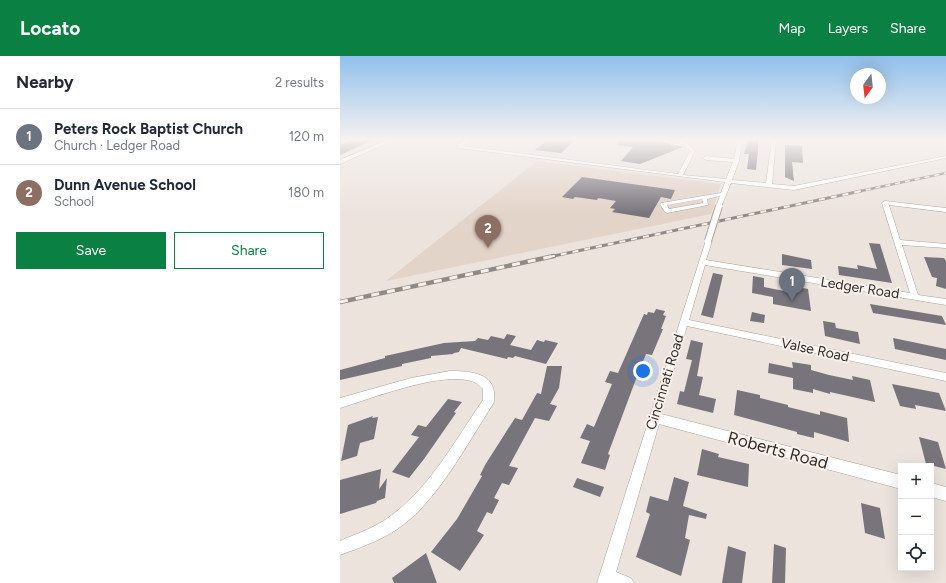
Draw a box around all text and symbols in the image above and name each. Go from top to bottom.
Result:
text: Locato [20,17,80,40]
text: Map [778,20,806,37]
text: Layers [828,20,868,37]
text: Share [890,20,926,37]
north arrow [850,68,886,104]
text: Nearby [16,72,74,92]
text: 2 results [275,75,324,90]
text: Peters Rock Baptist Church [54,120,243,138]
text: 1 [26,129,32,144]
text: 120 m [289,129,324,144]
text: Church · Ledger Road [54,138,180,153]
text: Dunn Avenue School [54,176,196,194]
text: 2 [25,185,33,200]
text: 180 m [288,185,324,200]
text: School [54,194,94,209]
pin: 2 [475,215,501,248]
button: Save [16,232,166,269]
button: Share [174,232,324,269]
pin: 1 [779,268,805,301]
street label: Ledger Road [819,273,901,303]
street label: Cincinnati Road [642,332,688,432]
street label: Valse Road [779,334,851,366]
your location [633,361,653,381]
street label: Roberts Road [726,427,830,473]
map controls [898,463,934,571]
button: + [898,463,934,499]
button: − [898,499,934,535]
button: locate [898,535,934,571]

